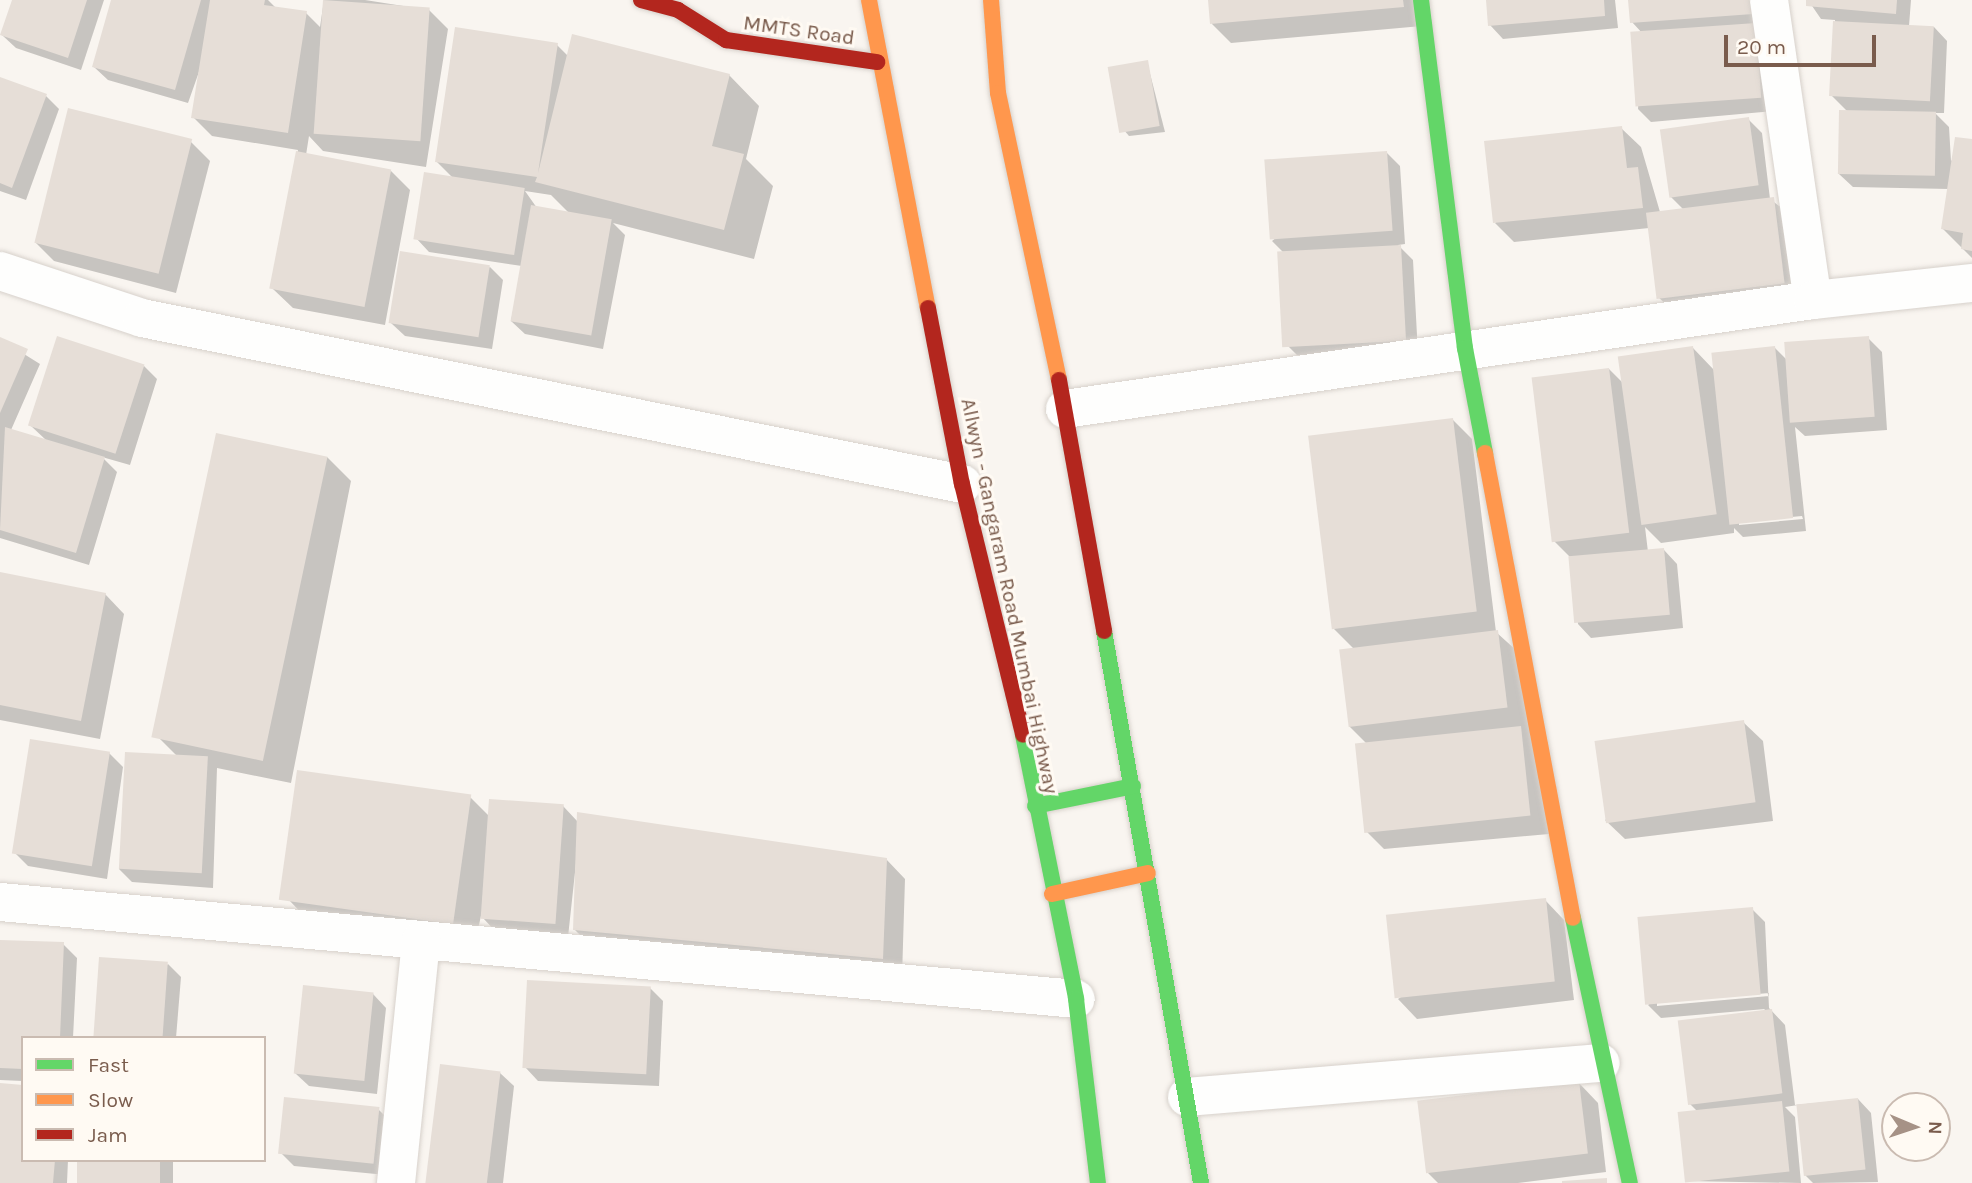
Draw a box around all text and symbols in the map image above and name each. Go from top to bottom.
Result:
street label: MMTS Road [742,10,856,50]
scale bar [1727,21,1879,65]
text: 20 m [1737,35,1786,59]
street label: Allwyn - Gangaram Road Mumbai Highway [956,396,1064,796]
legend [21,1036,266,1162]
text: Fast [88,1053,129,1077]
text: Slow [88,1088,133,1112]
north arrow [1881,1092,1951,1162]
text: N [1924,1120,1946,1135]
text: Jam [88,1123,128,1147]

